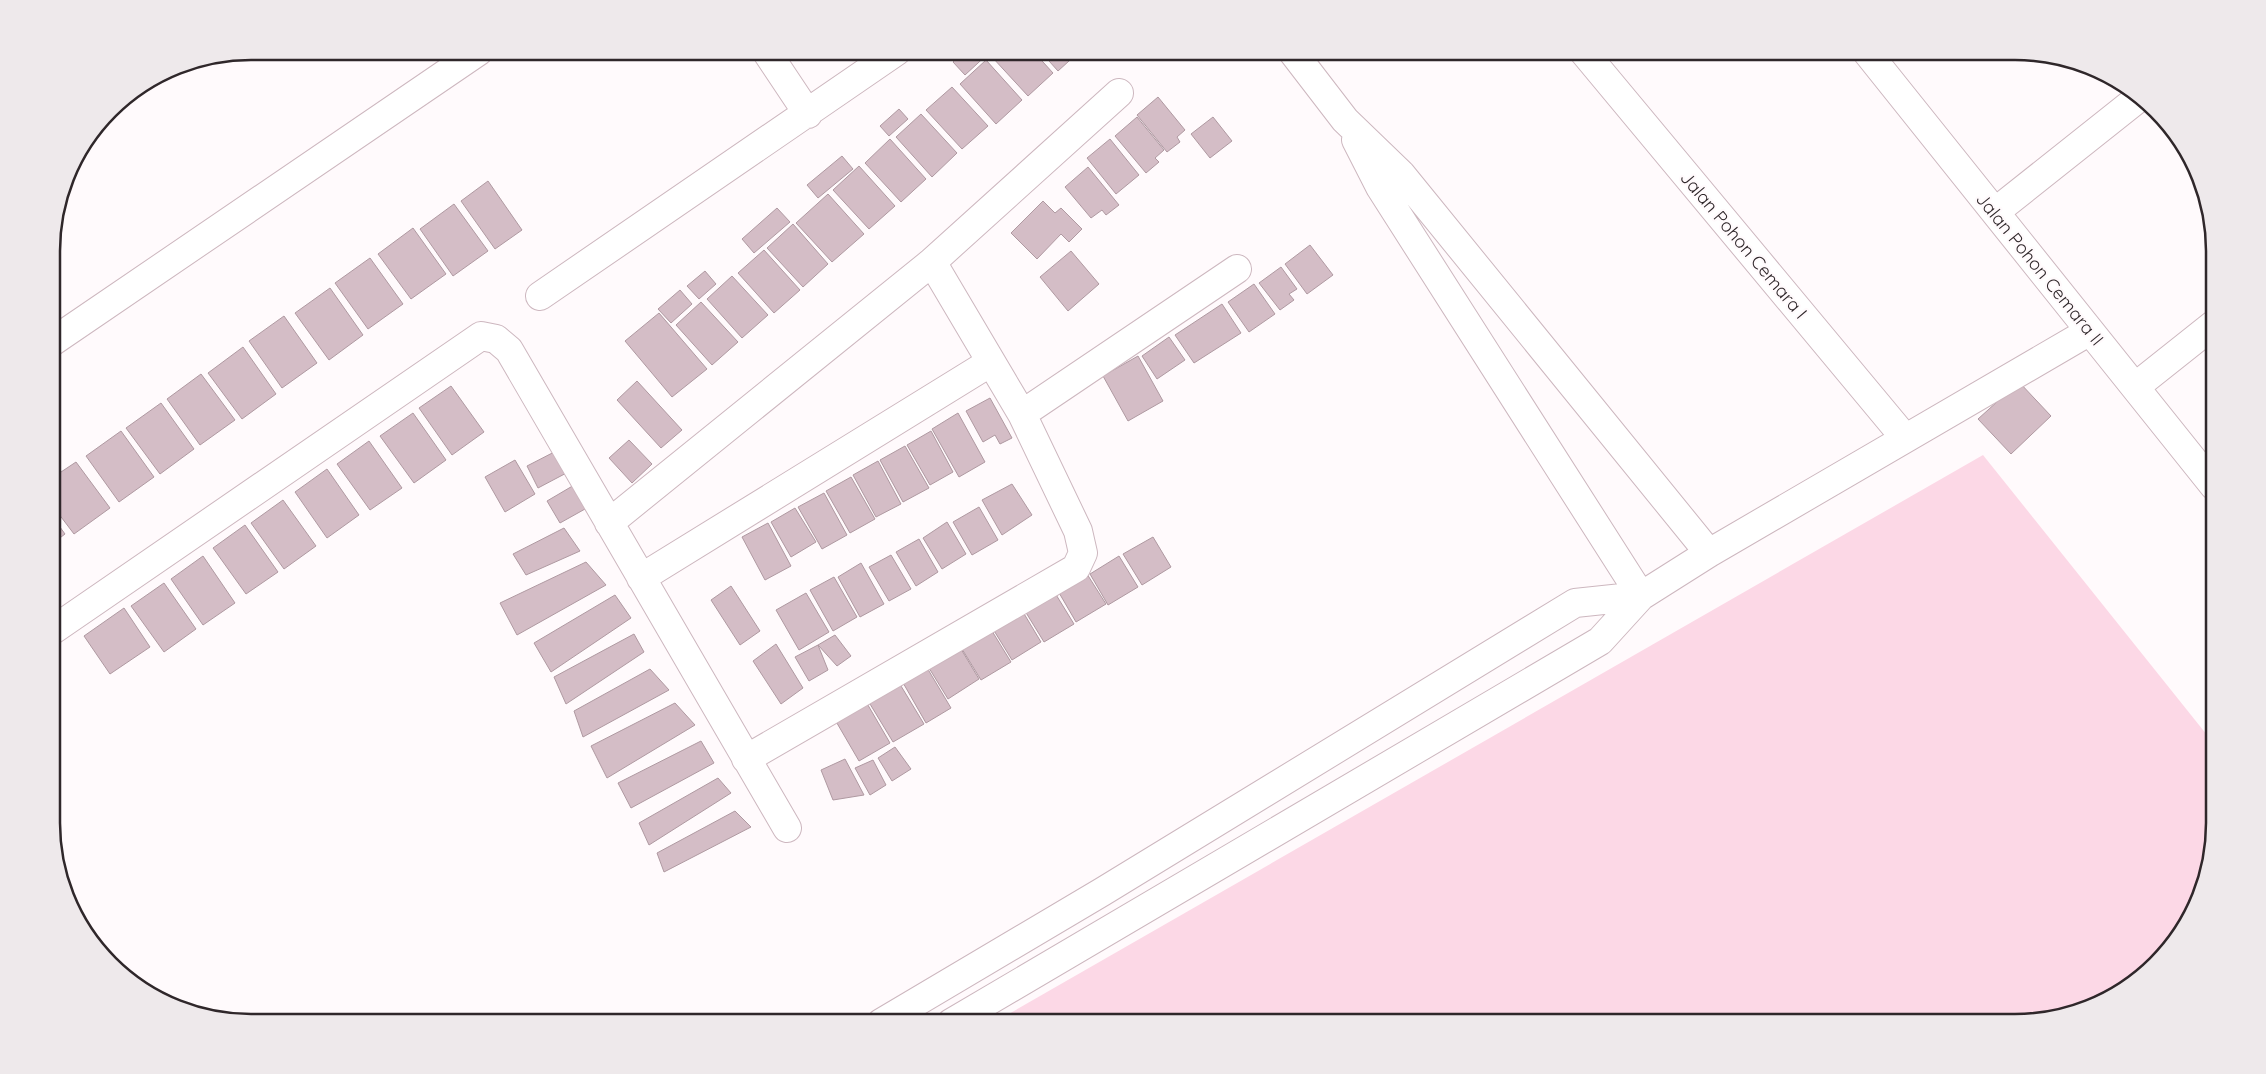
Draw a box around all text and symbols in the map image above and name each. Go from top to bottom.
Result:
street label: Jalan Pohon Cemara I [1676,166,1812,324]
street label: Jalan Pohon Cemara II [1971,188,2109,350]

